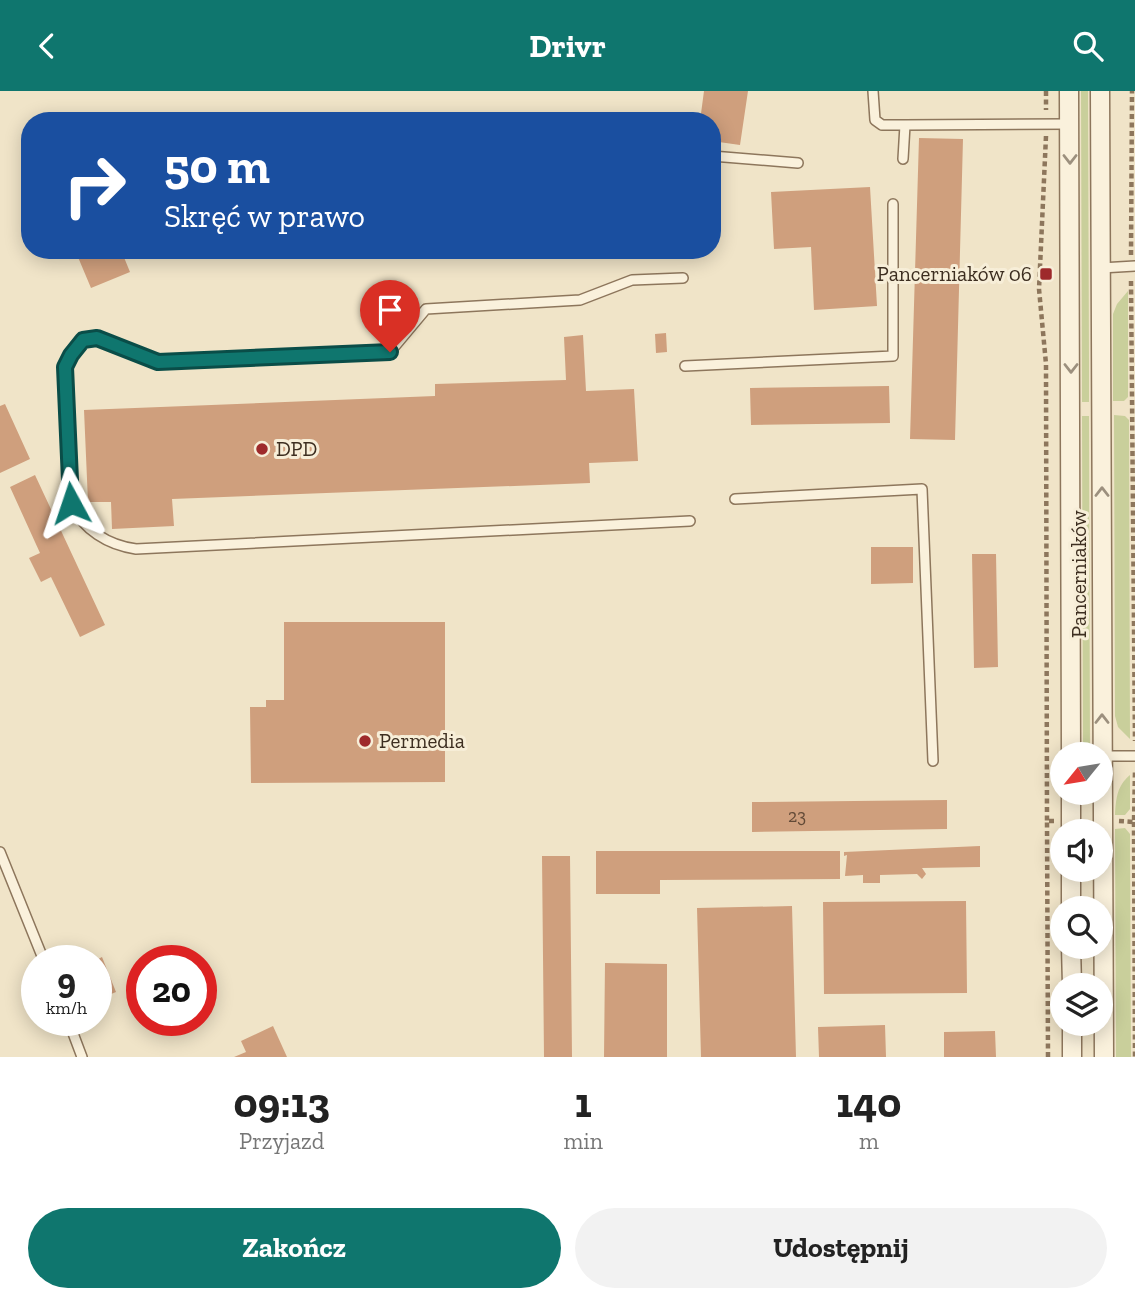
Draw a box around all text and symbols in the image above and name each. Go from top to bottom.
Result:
icon: back [28,27,66,65]
text: Drivr [529,27,606,65]
icon: search [1069,27,1107,65]
text: 50 m [164,137,270,196]
icon: right [49,140,140,231]
one-way arrow [1062,154,1077,165]
text: Skręć w prawo [164,197,365,235]
place label: Pancerniaków 06 [877,261,1032,286]
marker: Pancerniaków 06 [1038,266,1054,282]
pin [360,280,420,352]
icon: arrive [371,291,409,329]
one-way arrow [1063,363,1078,374]
place label: DPD [276,436,317,461]
marker: DPD [254,441,270,457]
position arrow [34,466,108,540]
one-way arrow [1094,486,1110,497]
street label: Pancerniaków [1066,510,1091,638]
one-way arrow [1094,714,1110,724]
place label: Permedia [379,728,465,753]
marker: Permedia [357,733,373,749]
north arrow [1050,742,1113,805]
map controls [1050,742,1113,1036]
house number: 23 [788,805,806,827]
button: sound [1050,819,1113,882]
button: search [1050,896,1113,959]
speed limit sign: 20 [126,945,217,1036]
text: 9 [57,960,76,1002]
button: layers [1050,973,1113,1036]
text: km/h [46,997,87,1019]
text: 09:13 [233,1077,330,1128]
text: 1 [575,1077,592,1128]
text: 140 [836,1077,901,1128]
text: Przyjazd [239,1127,324,1155]
text: min [563,1127,603,1155]
text: m [859,1127,879,1155]
button: Zakończ [28,1208,561,1288]
button: Udostępnij [575,1208,1107,1288]

